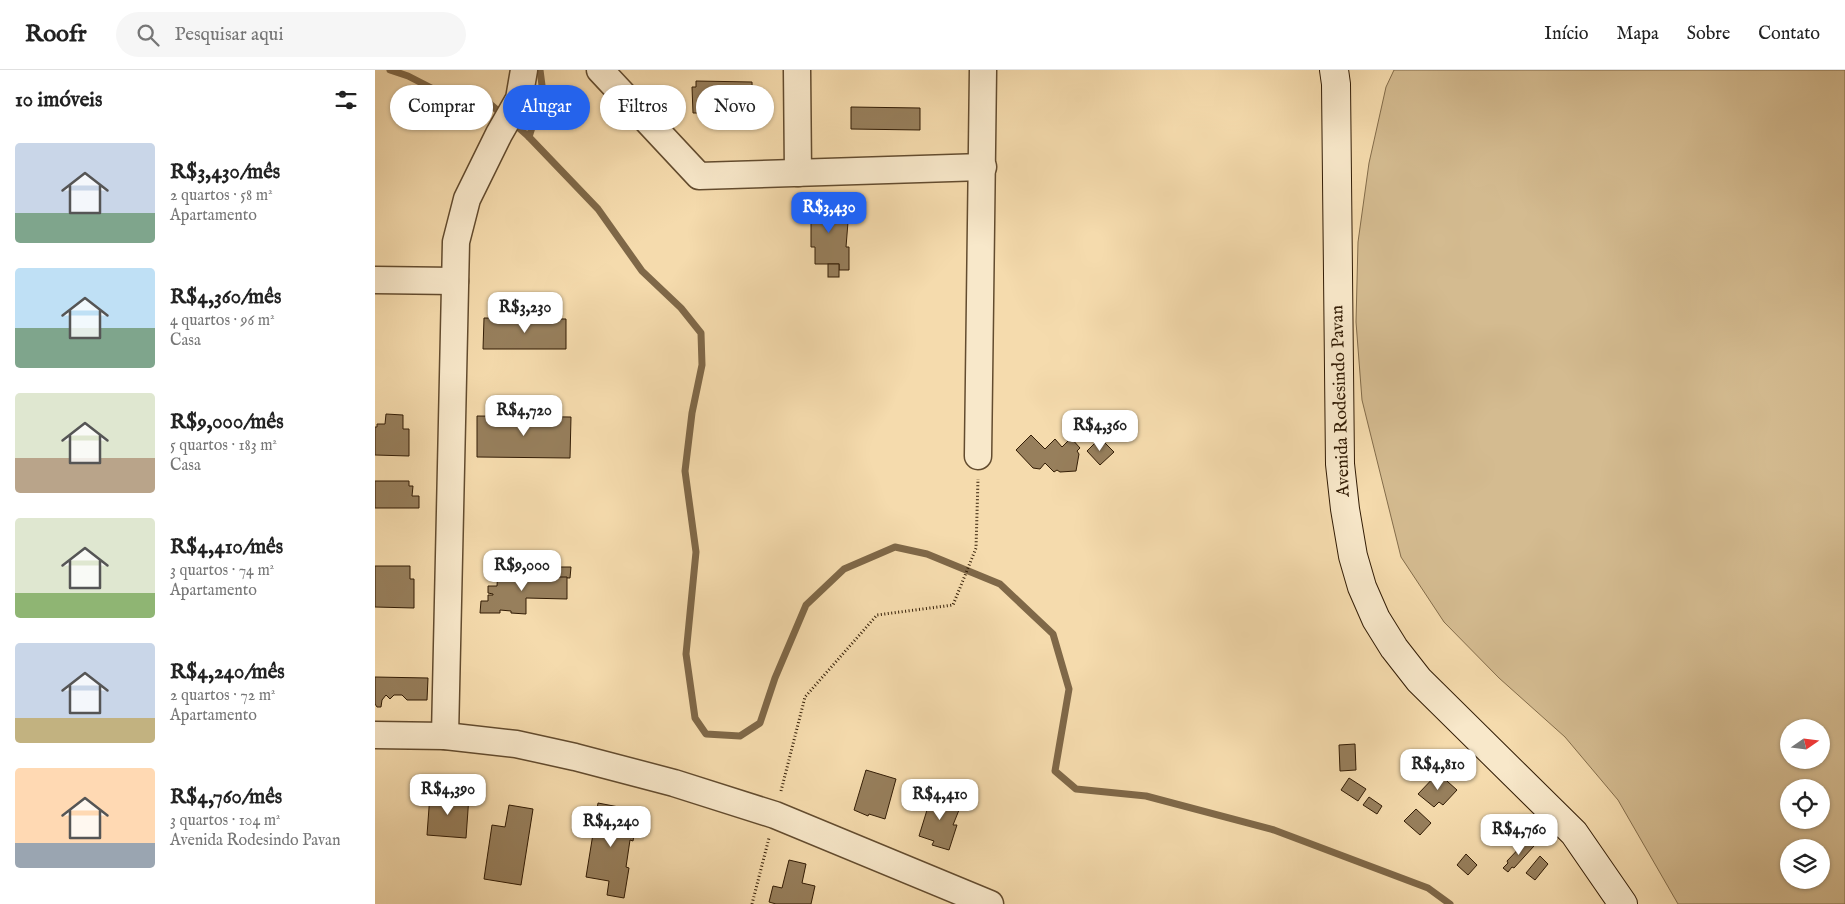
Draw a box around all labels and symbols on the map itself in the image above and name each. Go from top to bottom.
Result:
pin: R$3,430 [783,191,875,234]
pin: R$3,230 [479,292,571,334]
street label: Avenida Rodesindo Pavan [1326,304,1356,498]
pin: R$4,720 [478,394,570,437]
pin: R$4,360 [1054,410,1146,452]
pin: R$9,000 [476,550,568,592]
north arrow [1780,719,1830,769]
pin: R$4,810 [1392,748,1484,791]
pin: R$4,390 [402,774,494,816]
pin: R$4,410 [894,778,986,821]
pin: R$4,240 [565,806,657,848]
pin: R$4,760 [1473,814,1565,856]

